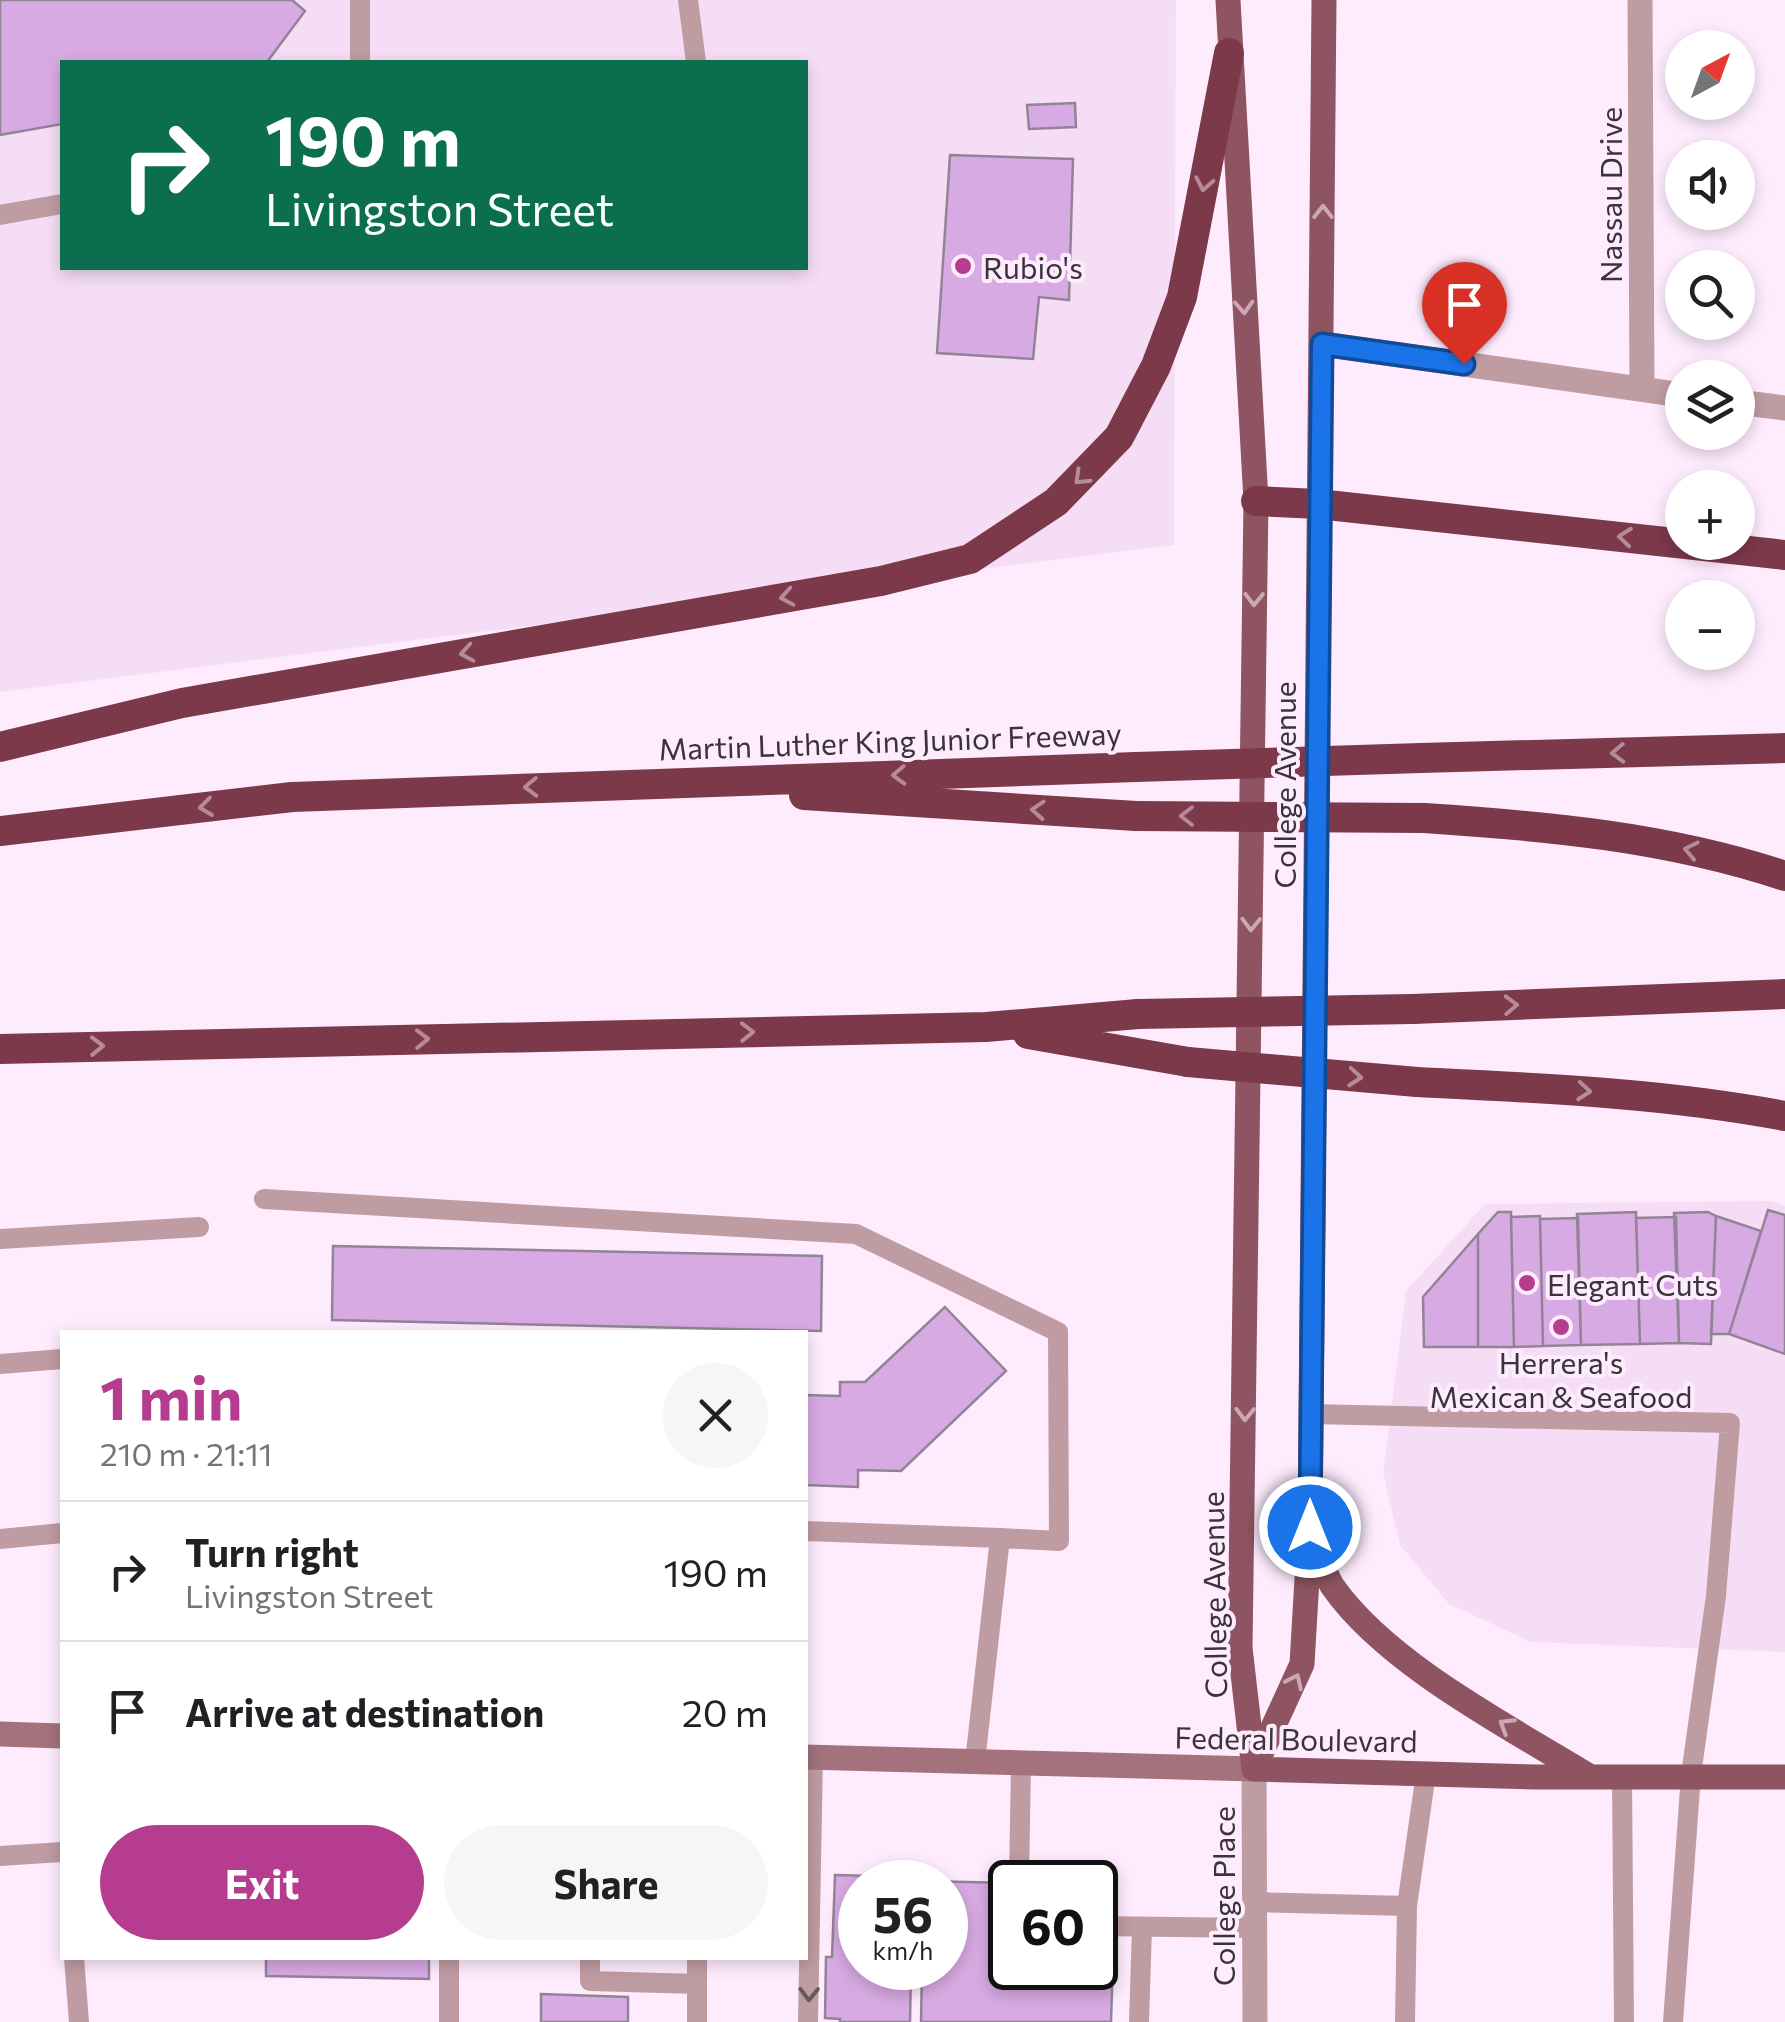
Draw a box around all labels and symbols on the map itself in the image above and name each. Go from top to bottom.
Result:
north arrow [1665,30,1755,120]
street label: Nassau Drive [1591,107,1628,283]
one-way arrow [1194,175,1215,192]
one-way arrow [1312,203,1334,218]
place label: Rubio's [983,248,1083,285]
marker: Rubio's [952,255,974,277]
pin [1422,262,1507,365]
one-way arrow [1233,300,1254,316]
one-way arrow [1074,466,1093,484]
one-way arrow [1616,527,1632,548]
one-way arrow [778,585,795,606]
one-way arrow [1244,591,1265,607]
one-way arrow [458,642,475,663]
street label: College Avenue [1265,681,1302,889]
street label: Martin Luther King Junior Freeway [658,713,1122,767]
one-way arrow [1609,742,1625,763]
one-way arrow [890,764,906,785]
one-way arrow [522,777,538,798]
one-way arrow [198,796,214,817]
one-way arrow [1030,800,1046,821]
one-way arrow [1178,805,1194,827]
one-way arrow [1683,841,1700,862]
one-way arrow [1240,916,1262,932]
one-way arrow [1503,994,1519,1015]
one-way arrow [740,1021,756,1042]
one-way arrow [415,1029,431,1050]
one-way arrow [90,1036,106,1057]
one-way arrow [1348,1065,1364,1087]
one-way arrow [1577,1080,1593,1102]
place label: Elegant Cuts [1547,1265,1718,1302]
marker: Elegant Cuts [1516,1272,1538,1294]
marker: Herrera's Mexican & Seafood [1550,1316,1572,1338]
place label: Herrera's Mexican & Seafood [1430,1343,1692,1414]
one-way arrow [1234,1407,1255,1423]
position arrow [1258,1475,1362,1579]
street label: College Avenue [1193,1491,1233,1699]
one-way arrow [1282,1673,1302,1691]
street label: Federal Boulevard [1174,1717,1418,1759]
one-way arrow [1499,1718,1517,1737]
street label: College Place [1204,1806,1241,1986]
speed limit sign: 60 [988,1860,1118,1990]
one-way arrow [798,1987,819,2003]

